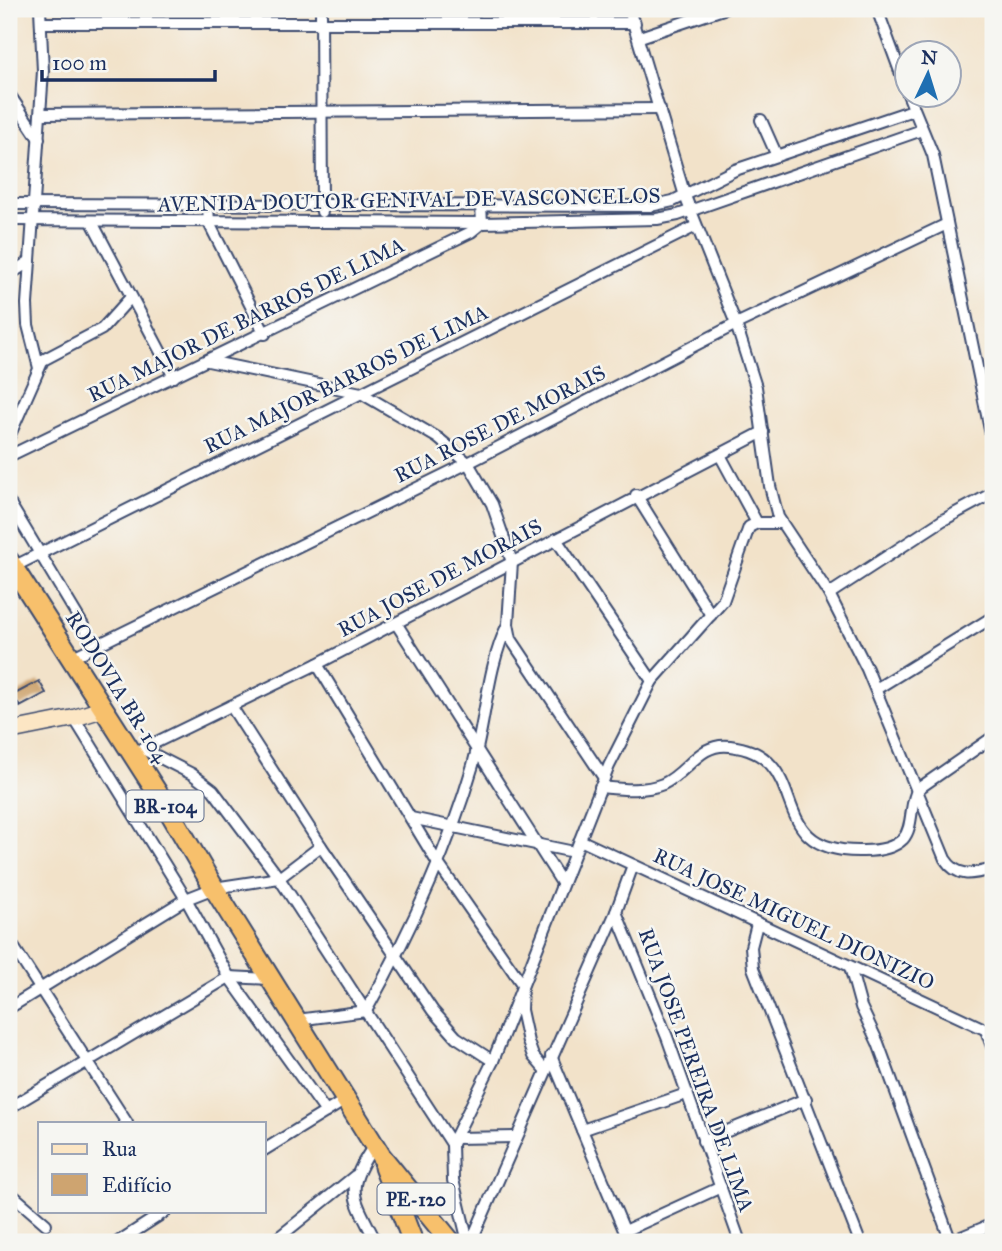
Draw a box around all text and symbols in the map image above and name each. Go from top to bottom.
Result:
scale bar [42,38,215,82]
north arrow [894,38,964,108]
text: N [920,46,938,70]
text: 100 m [52,50,107,76]
street label: AVENIDA DOUTOR GENIVAL DE VASCONCELOS [156,183,661,217]
street label: RUA MAJOR DE BARROS DE LIMA [84,232,408,408]
street label: RUA MAJOR BARROS DE LIMA [200,299,492,459]
street label: RUA ROSE DE MORAIS [390,359,610,489]
street label: RUA JOSE DE MORAIS [333,513,547,643]
street label: RODOVIA BR-104 [60,606,175,769]
road number: BR-104 [127,790,204,821]
street label: RUA JOSE MIGUEL DIONIZIO [649,842,939,996]
street label: RUA JOSE PEREIRA DE LIMA [632,925,760,1215]
legend [38,1122,266,1212]
text: Rua [102,1136,137,1162]
text: Edifício [102,1172,172,1198]
road number: PE-120 [378,1184,454,1214]

